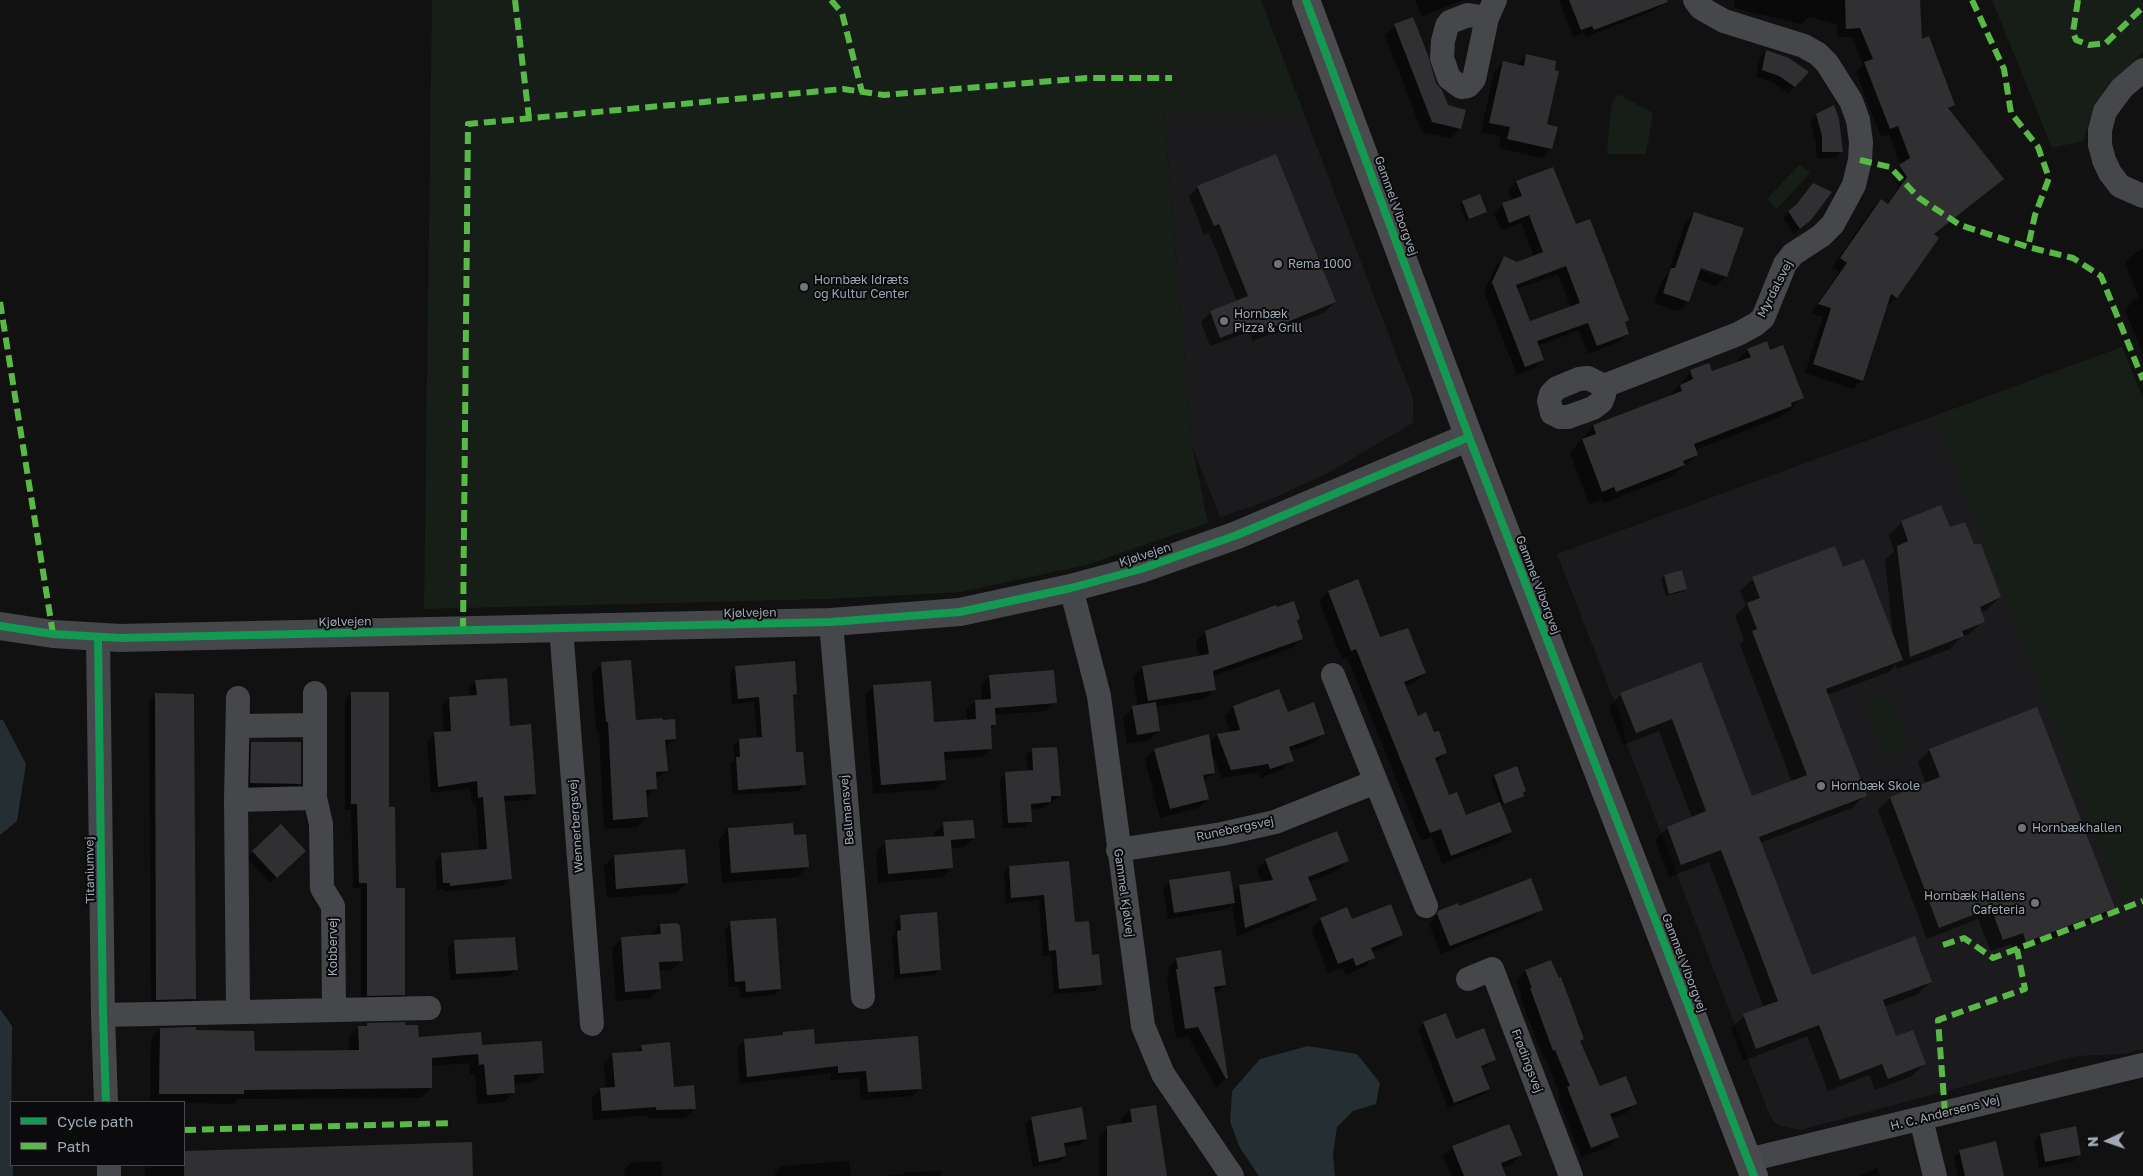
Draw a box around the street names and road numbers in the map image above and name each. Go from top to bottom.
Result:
street label: Gammel Viborgvej [1371,154,1421,258]
street label: Myrdalsvej [1754,258,1796,320]
street label: Gammel Viborgvej [1513,534,1563,636]
street label: Kjølvejen [1117,540,1173,570]
street label: Kjølvejen [723,605,777,621]
street label: Kjølvejen [318,614,372,630]
street label: Bellmansvej [837,774,857,846]
street label: Wennerbergsvej [566,779,586,873]
street label: Runebergsvej [1195,814,1275,844]
street label: Titaniumvej [82,836,98,904]
street label: Gammel Kjølvej [1111,848,1137,938]
street label: Gammel Viborgvej [1659,912,1709,1014]
street label: Kobbervej [326,918,340,976]
street label: Frødingsvej [1508,1027,1546,1095]
street label: H. C. Andersens Vej [1889,1092,2001,1134]

